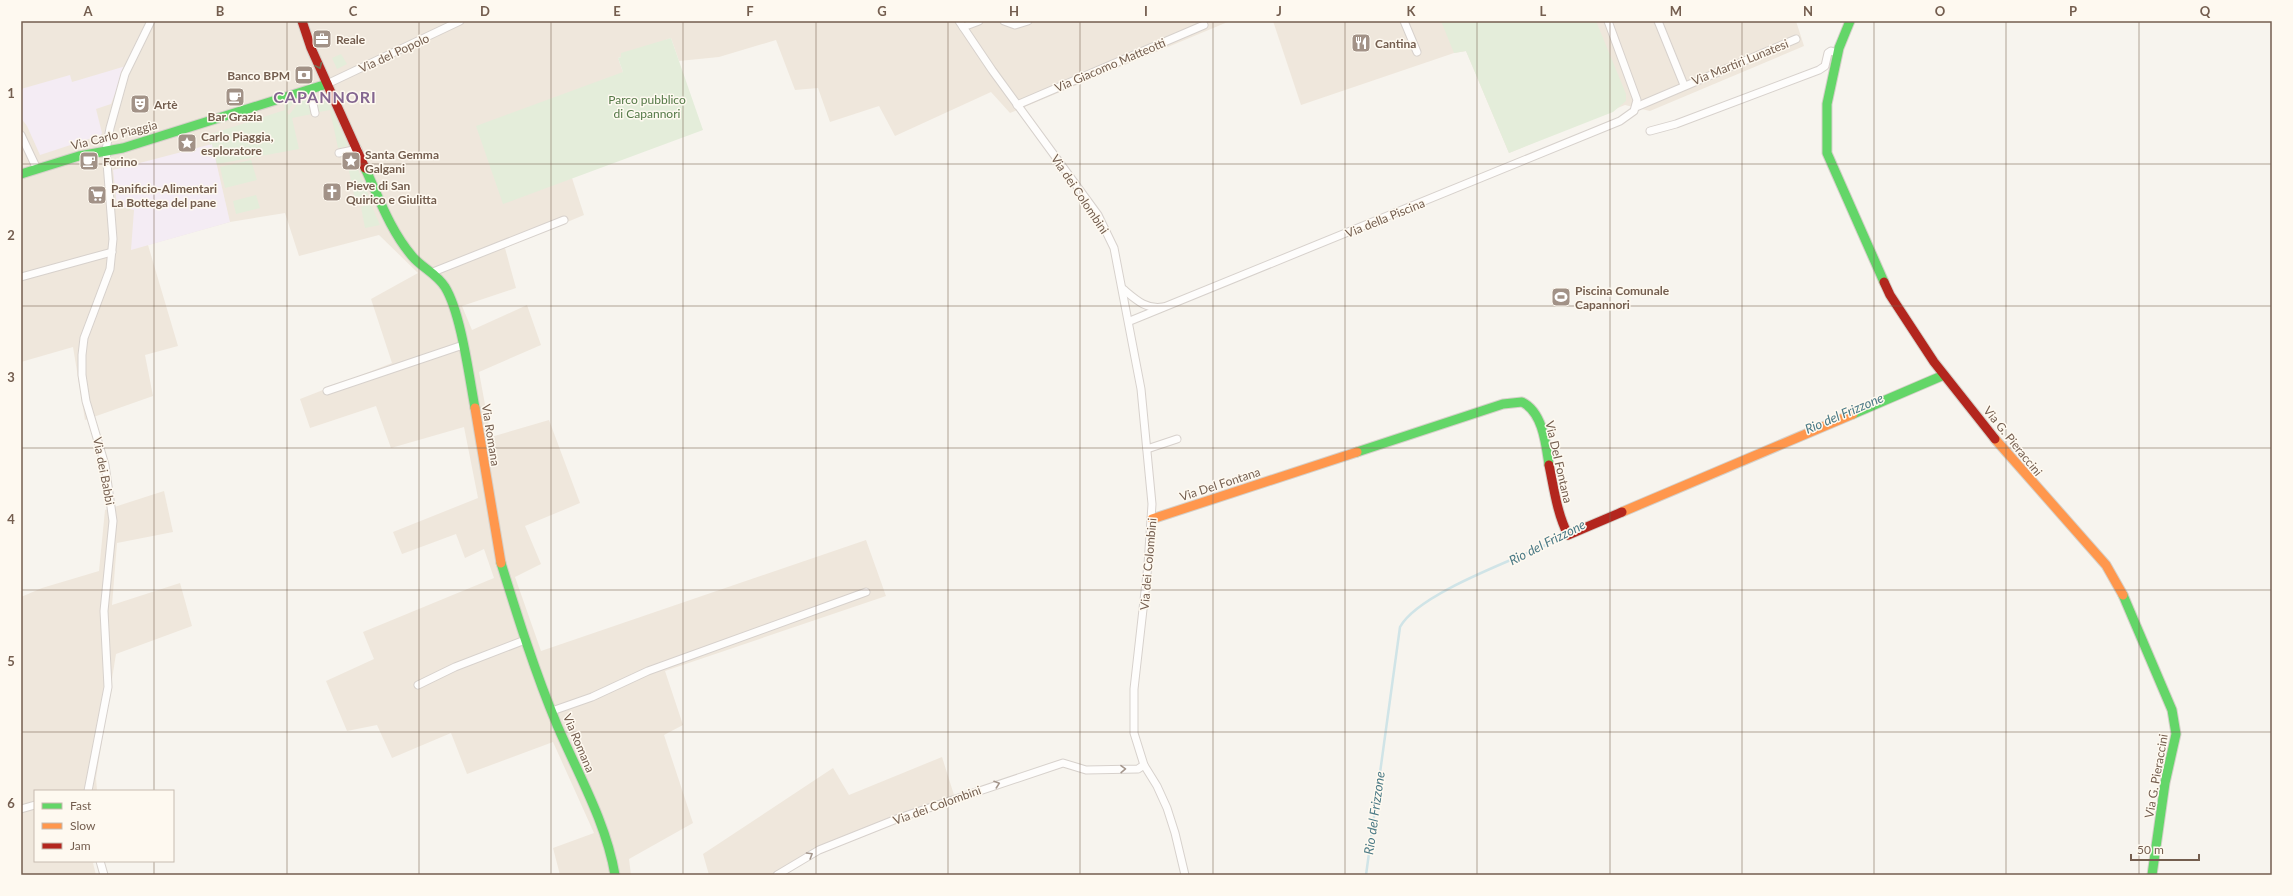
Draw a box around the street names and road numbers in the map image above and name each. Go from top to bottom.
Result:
street label: Via del Popolo [356,30,432,76]
street label: Via Giacomo Matteotti [1052,35,1168,95]
street label: Via Martiri Lunatesi [1690,36,1791,88]
street label: Via Carlo Piaggia [69,117,159,153]
street label: Via dei Colombini [1048,151,1112,237]
street label: Via della Piscina [1343,195,1427,241]
street label: Via Romana [479,403,503,467]
street label: Via G. Pieraccini [1980,403,2046,479]
street label: Via Del Fontana [1542,419,1576,505]
street label: Via dei Babbi [90,436,118,506]
street label: Via Del Fontana [1178,464,1262,504]
street label: Via dei Colombini [1137,517,1160,611]
street label: Via Romana [560,711,598,775]
street label: Via G. Pieraccini [2141,733,2171,819]
street label: Via dei Colombini [891,782,983,828]

